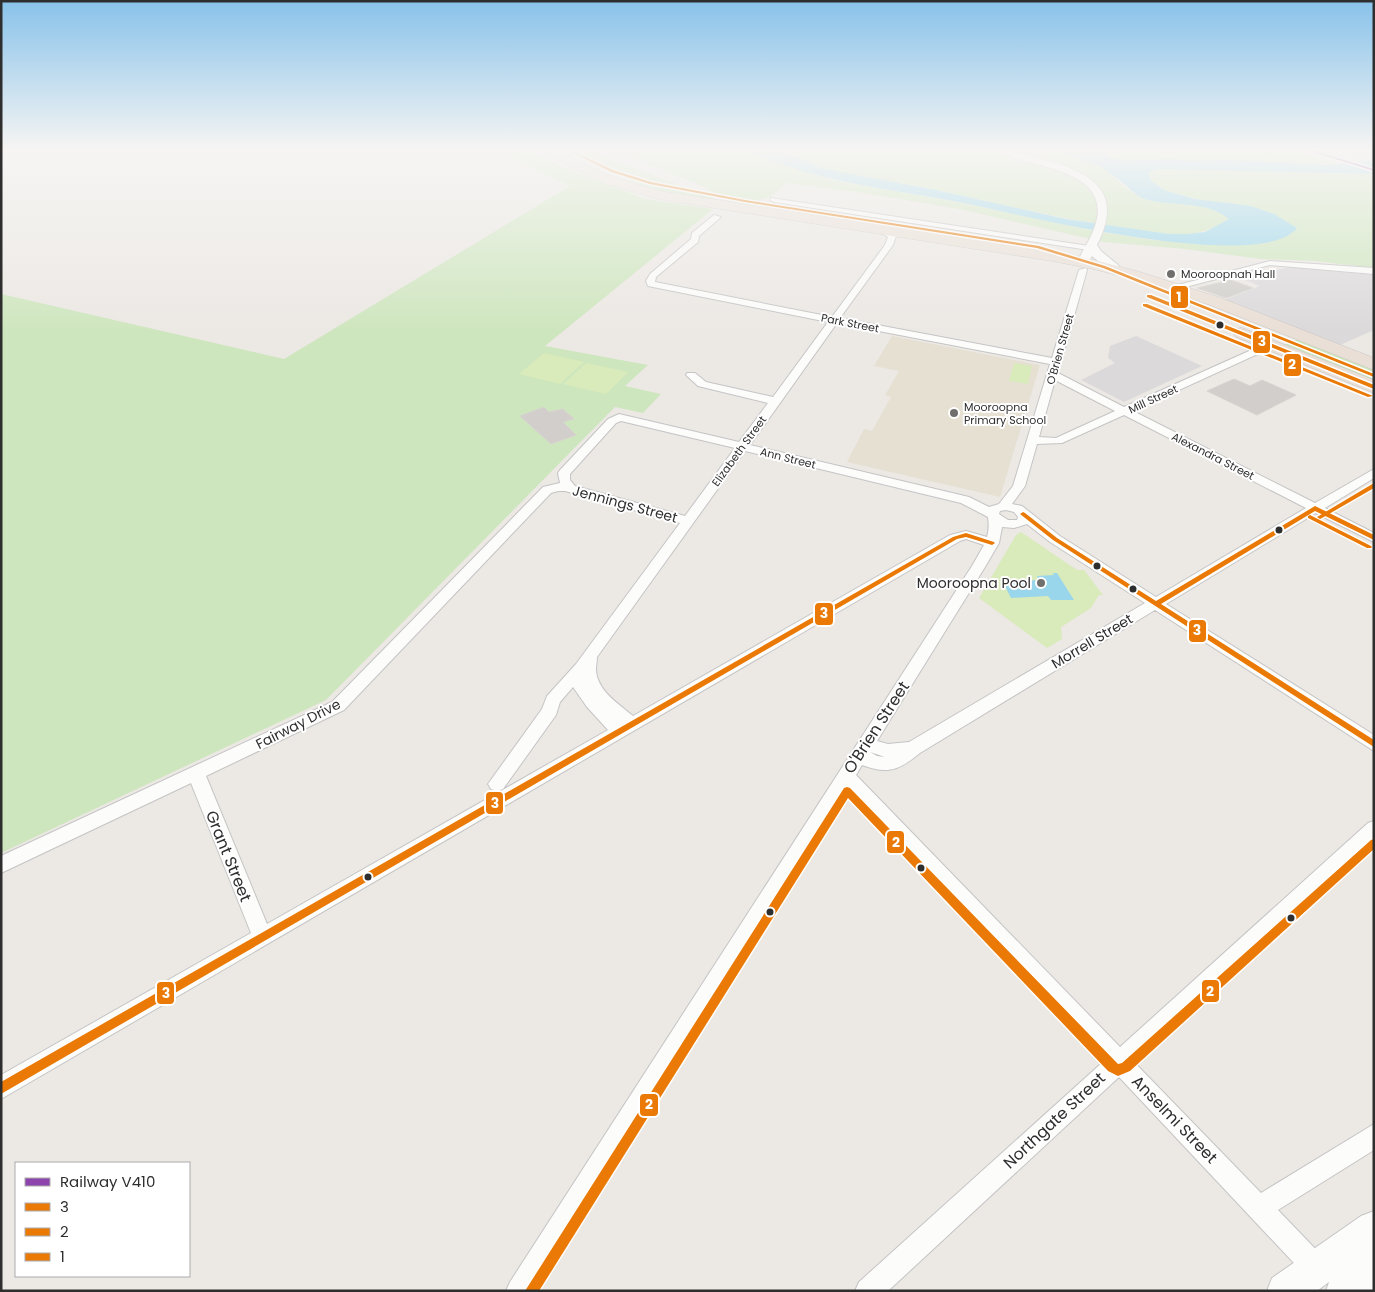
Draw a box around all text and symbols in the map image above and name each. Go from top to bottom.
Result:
place label: Mooroopnah Hall [1181,266,1275,282]
marker: Mooroopnah Hall [1165,268,1177,280]
line badge: 1 [1170,285,1189,309]
text: 1 [1176,287,1182,307]
street label: Park Street [820,310,880,336]
street label: O'Brien Street [1042,312,1078,386]
unlabelled marker [1215,320,1225,330]
line badge: 3 [1252,330,1271,354]
text: 3 [1258,331,1266,351]
line badge: 2 [1283,353,1302,377]
text: 2 [1288,354,1296,374]
street label: Mill Street [1126,381,1180,417]
place label: Mooroopna Primary School [964,399,1046,428]
marker: Mooroopna Primary School [948,407,960,419]
street label: Elizabeth Street [708,412,770,490]
street label: Alexandra Street [1169,428,1257,484]
street label: Ann Street [759,443,817,473]
street label: Jennings Street [570,480,680,528]
unlabelled marker [1274,525,1284,535]
unlabelled marker [1092,561,1102,571]
place label: Mooroopna Pool [917,573,1031,593]
marker: Mooroopna Pool [1035,577,1047,589]
unlabelled marker [1128,584,1138,594]
line badge: 3 [814,602,834,626]
text: 3 [820,603,828,623]
street label: Morrell Street [1048,609,1136,673]
line badge: 3 [1188,619,1207,643]
text: 3 [1193,620,1201,640]
street label: O'Brien Street [838,676,915,778]
street label: Fairway Drive [252,694,344,754]
line badge: 3 [485,791,504,815]
text: 3 [491,793,499,813]
street label: Grant Street [200,807,257,905]
line badge: 2 [886,830,905,854]
text: 2 [892,832,900,852]
unlabelled marker [916,863,926,873]
unlabelled marker [363,872,373,882]
unlabelled marker [765,907,775,917]
unlabelled marker [1286,913,1296,923]
line badge: 2 [1201,979,1220,1003]
line badge: 3 [156,981,175,1005]
text: 2 [1206,981,1214,1001]
text: 3 [162,983,170,1003]
street label: Northgate Street [998,1067,1111,1174]
street label: Anselmi Street [1127,1070,1223,1169]
line badge: 2 [639,1093,659,1117]
text: 2 [645,1094,653,1114]
legend [15,1162,190,1277]
text: Railway V410 [60,1171,155,1192]
text: 3 [60,1196,69,1217]
text: 2 [60,1221,69,1242]
text: 1 [60,1246,65,1267]

